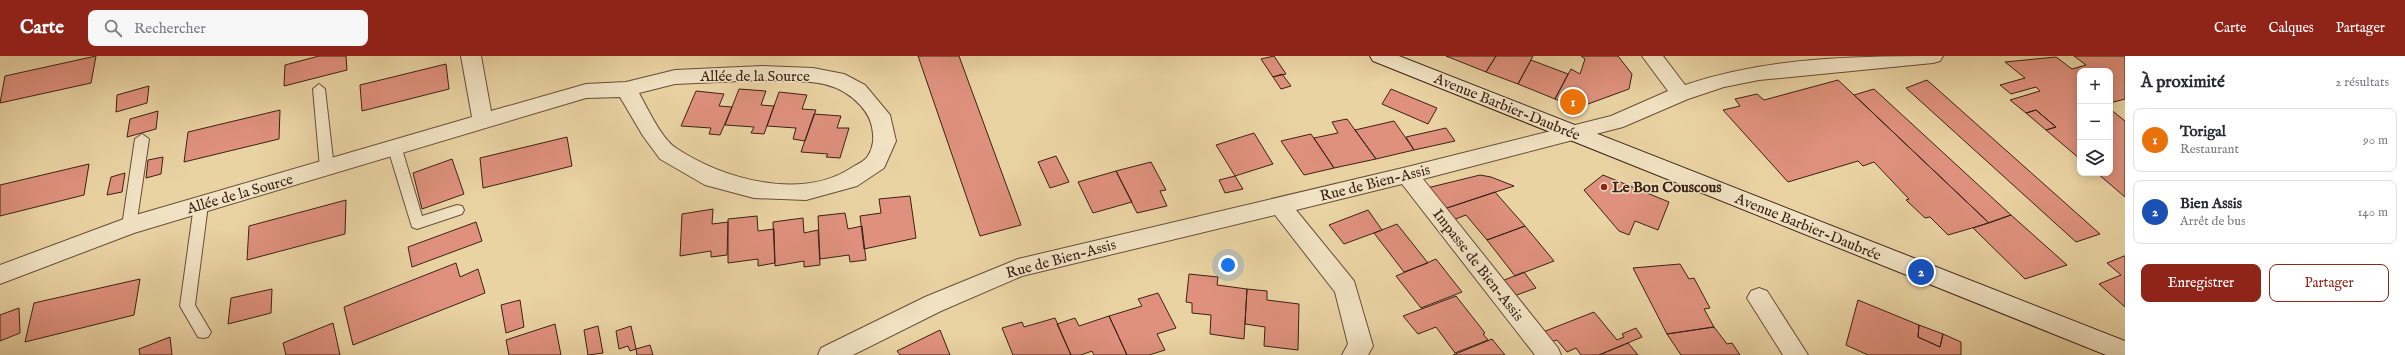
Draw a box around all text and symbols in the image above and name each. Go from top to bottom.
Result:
search box [88,10,368,46]
text: Carte [20,16,64,40]
icon: search [102,17,124,39]
text: Rechercher [134,19,206,38]
text: Carte [2214,19,2246,37]
text: Calques [2268,19,2314,37]
text: Partager [2336,19,2385,37]
street label: Allée de la Source [699,67,810,86]
map controls [2077,68,2113,176]
button: + [2077,68,2113,104]
street label: Avenue Barbier-Daubrée [1430,69,1583,145]
text: À proximité [2141,72,2225,93]
text: 2 résultats [2335,74,2389,91]
pin: 1 [1560,87,1586,117]
button: − [2077,104,2113,140]
text: Torigal [2180,122,2226,141]
text: 1 [2153,132,2157,149]
text: 90 m [2363,132,2388,149]
button: layers [2077,140,2113,176]
text: Restaurant [2180,141,2239,158]
street label: Rue de Bien-Assis [1318,160,1432,206]
street label: Allée de la Source [184,170,295,219]
place label: Le Bon Couscous [1612,178,1722,197]
marker: Le Bon Couscous [1599,182,1609,192]
street label: Avenue Barbier-Daubrée [1731,189,1884,265]
text: Bien Assis [2180,194,2242,213]
text: 2 [2152,204,2158,221]
text: 140 m [2358,204,2388,221]
street label: Impasse de Bien-Assis [1428,205,1528,325]
text: Arrêt de bus [2180,213,2246,230]
street label: Rue de Bien-Assis [1004,235,1118,283]
your location [1218,255,1238,275]
pin: 2 [1908,257,1934,287]
button: Enregistrer [2141,264,2261,302]
button: Partager [2269,264,2389,302]

